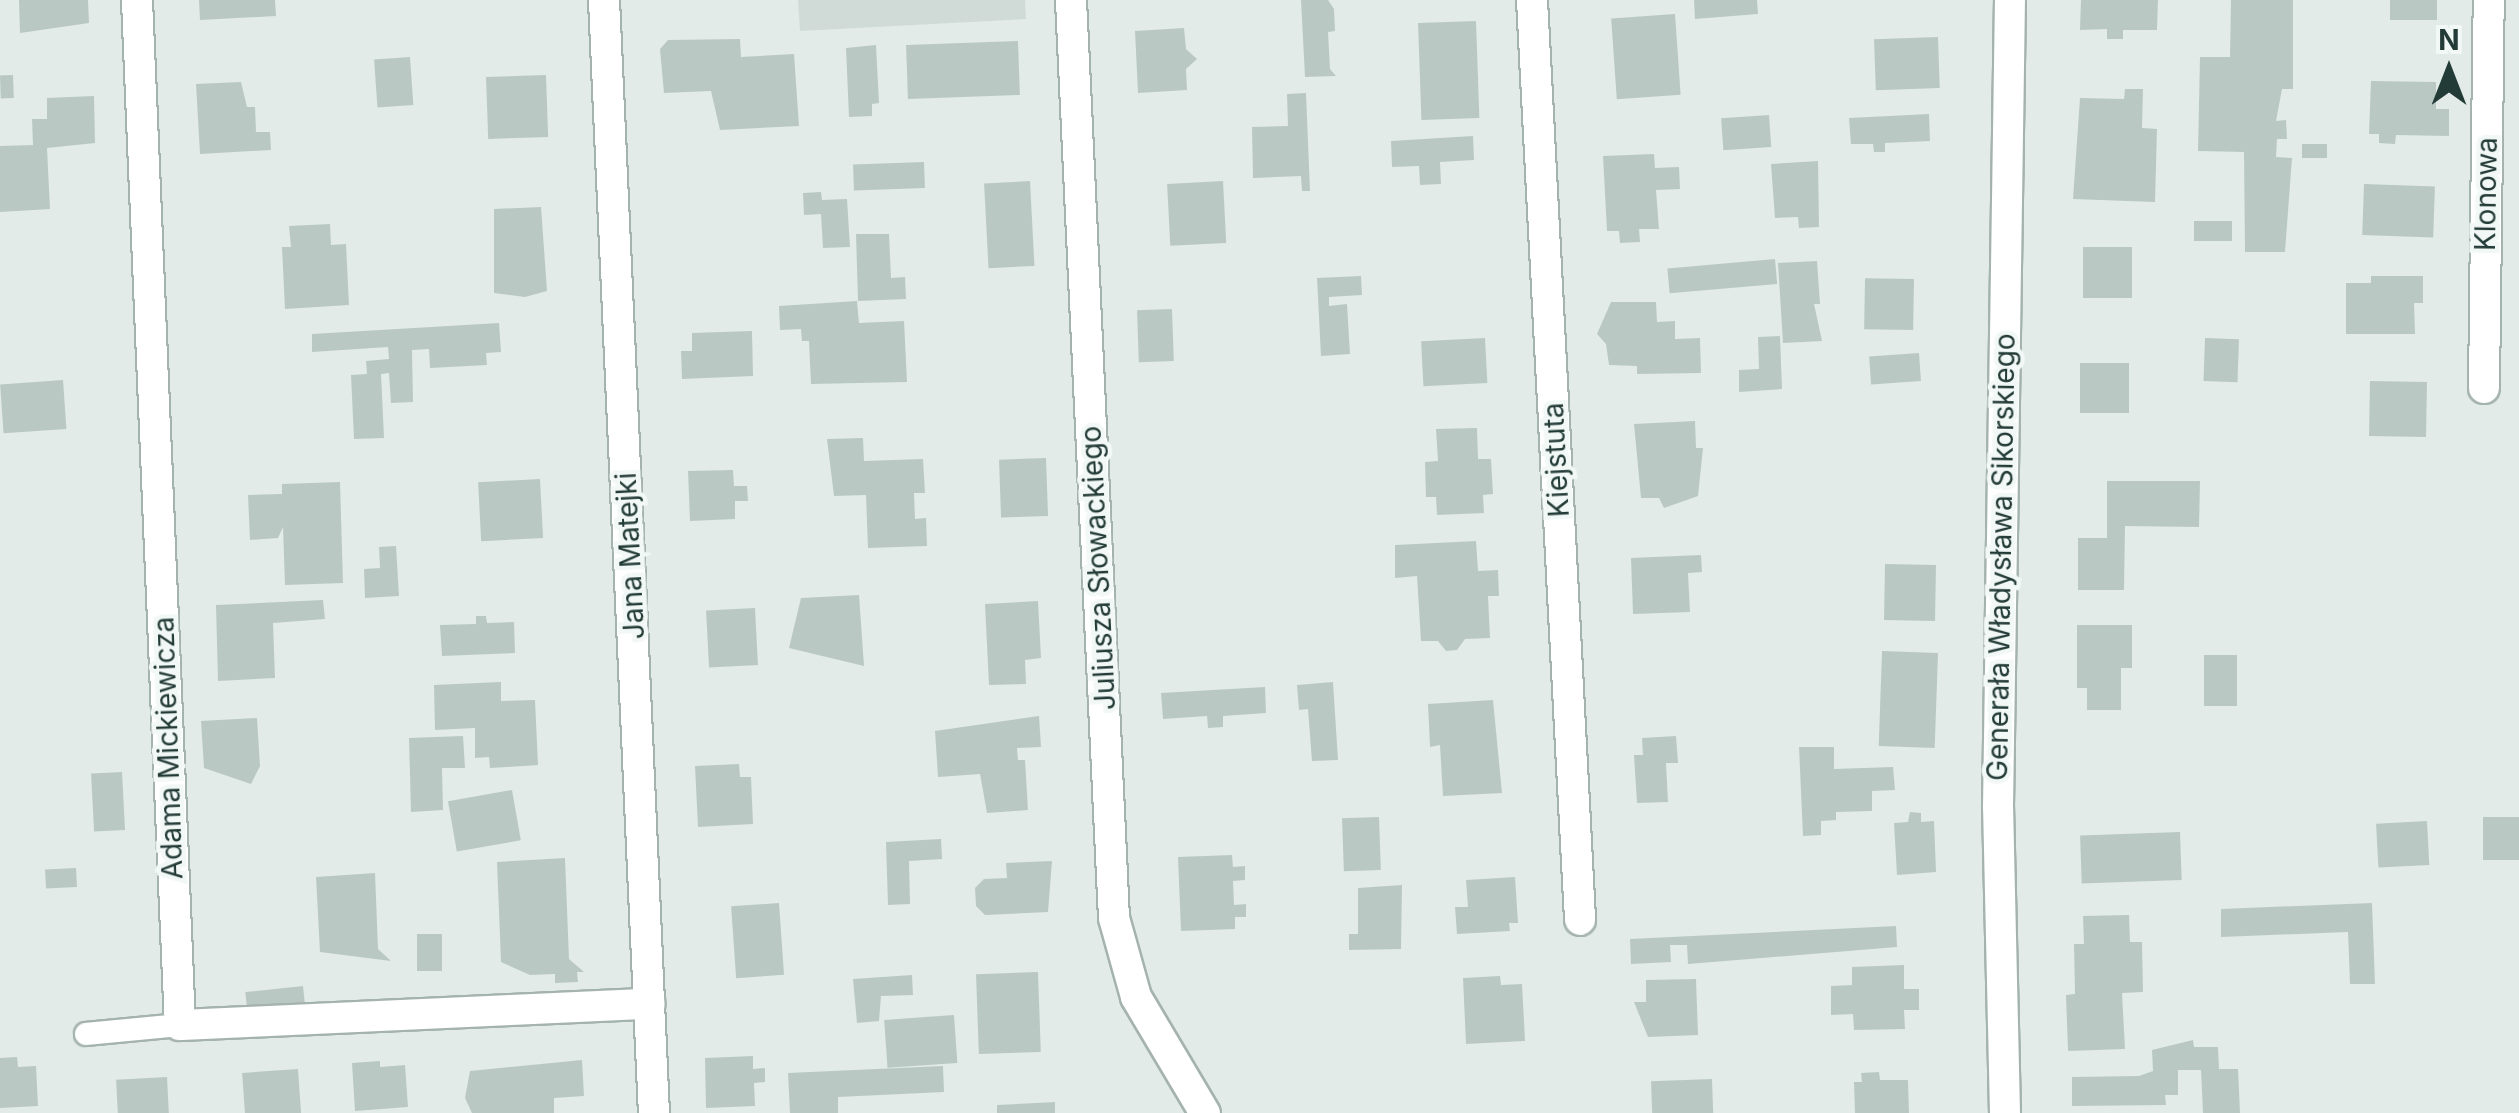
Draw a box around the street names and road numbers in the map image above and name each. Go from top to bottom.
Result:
street label: Klonowa [2468,137,2504,251]
street label: Generała Władysława Sikorskiego [1980,333,2022,781]
street label: Kiejstuta [1536,402,1576,518]
street label: Juliusza Słowackiego [1074,425,1122,711]
street label: Jana Matejki [609,472,651,640]
street label: Adama Mickiewicza [147,616,189,880]

